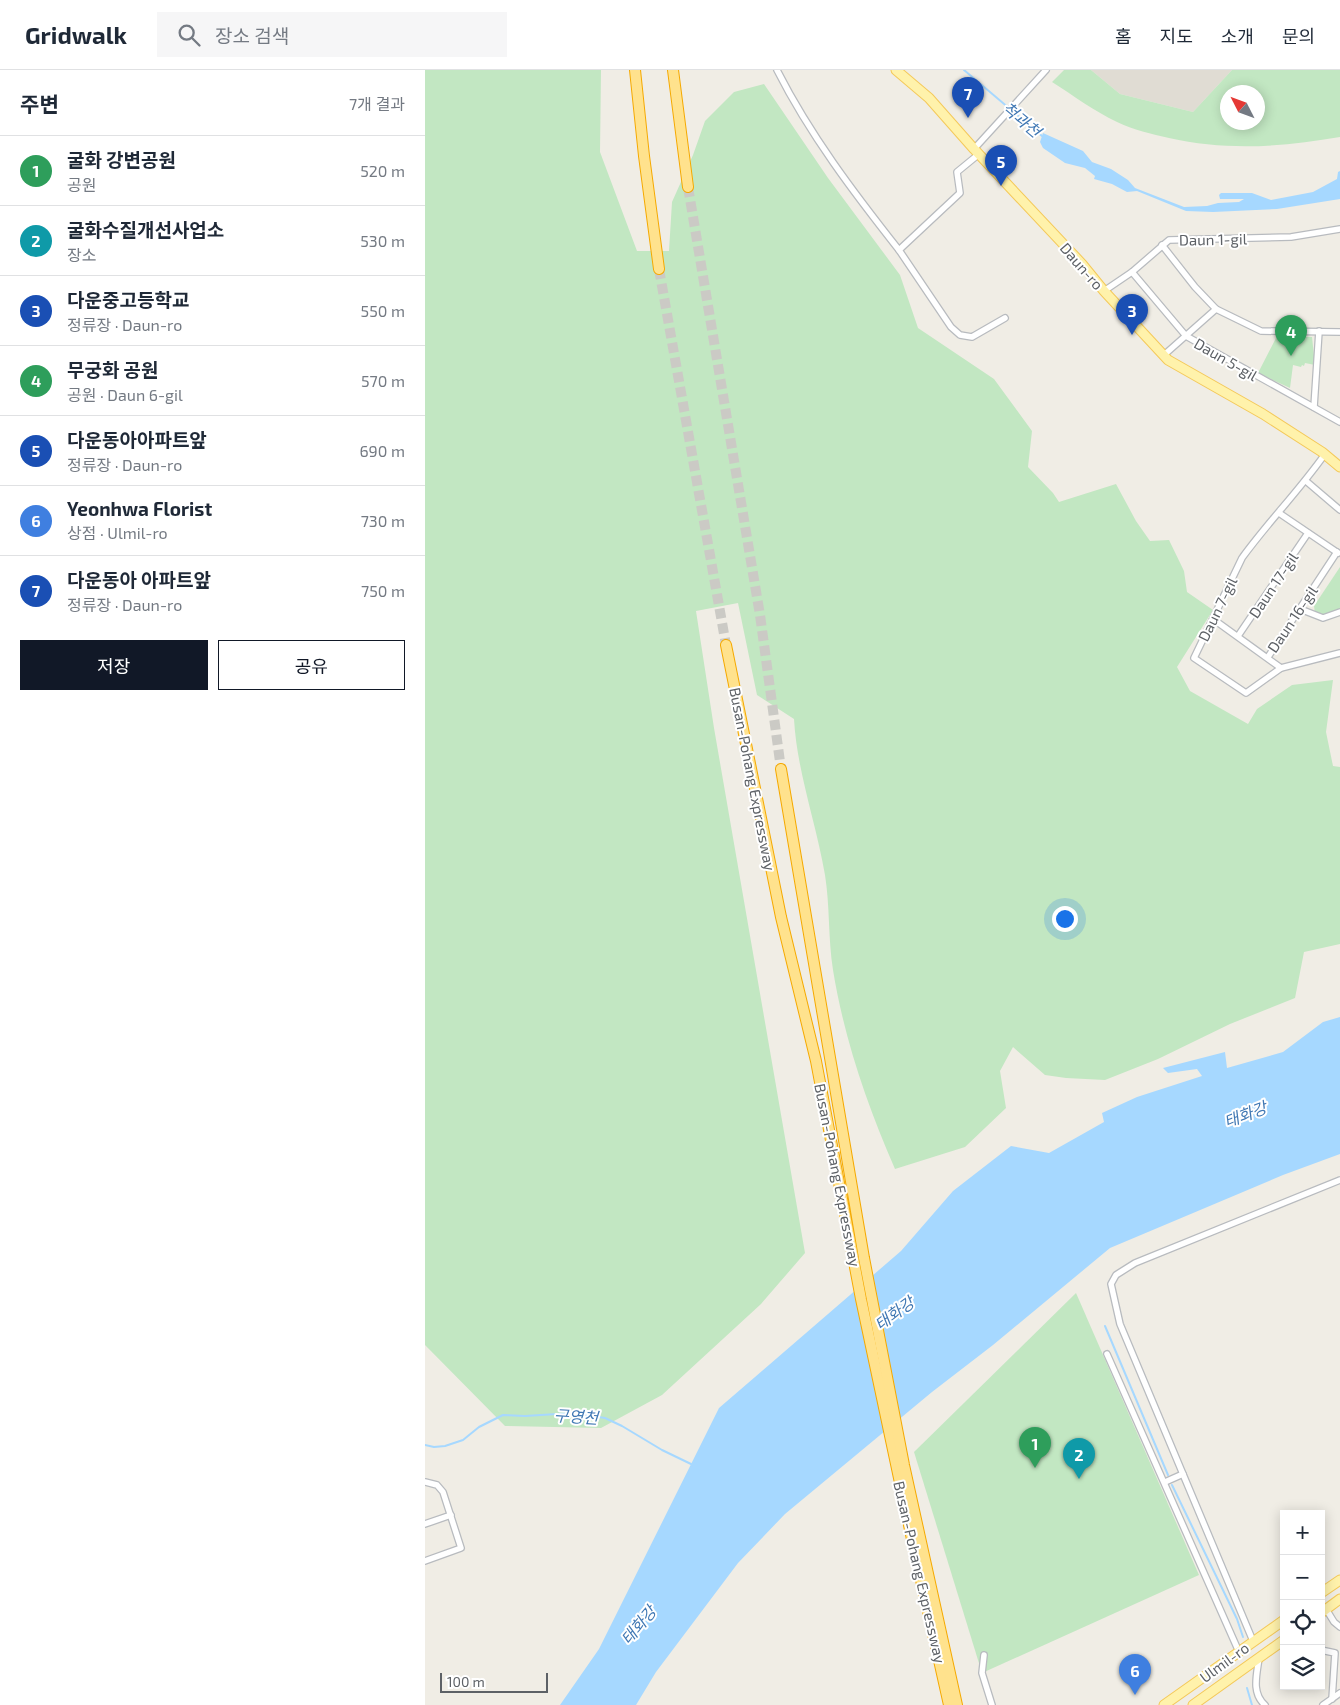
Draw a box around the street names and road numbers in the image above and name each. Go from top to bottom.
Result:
street label: Daun 1-gil [1179,229,1248,249]
street label: Daun-ro [1057,239,1107,293]
street label: Daun 5-gil [1191,334,1261,385]
street label: Daun 17-gil [1244,548,1302,621]
street label: Daun 7-gil [1194,573,1241,644]
street label: Daun 16-gil [1263,582,1321,656]
street label: Busan-Pohang Expressway [726,686,780,872]
street label: Busan-Pohang Expressway [811,1082,865,1268]
street label: Busan-Pohang Expressway [890,1479,950,1665]
street label: Ulmil-ro [1196,1638,1252,1686]

